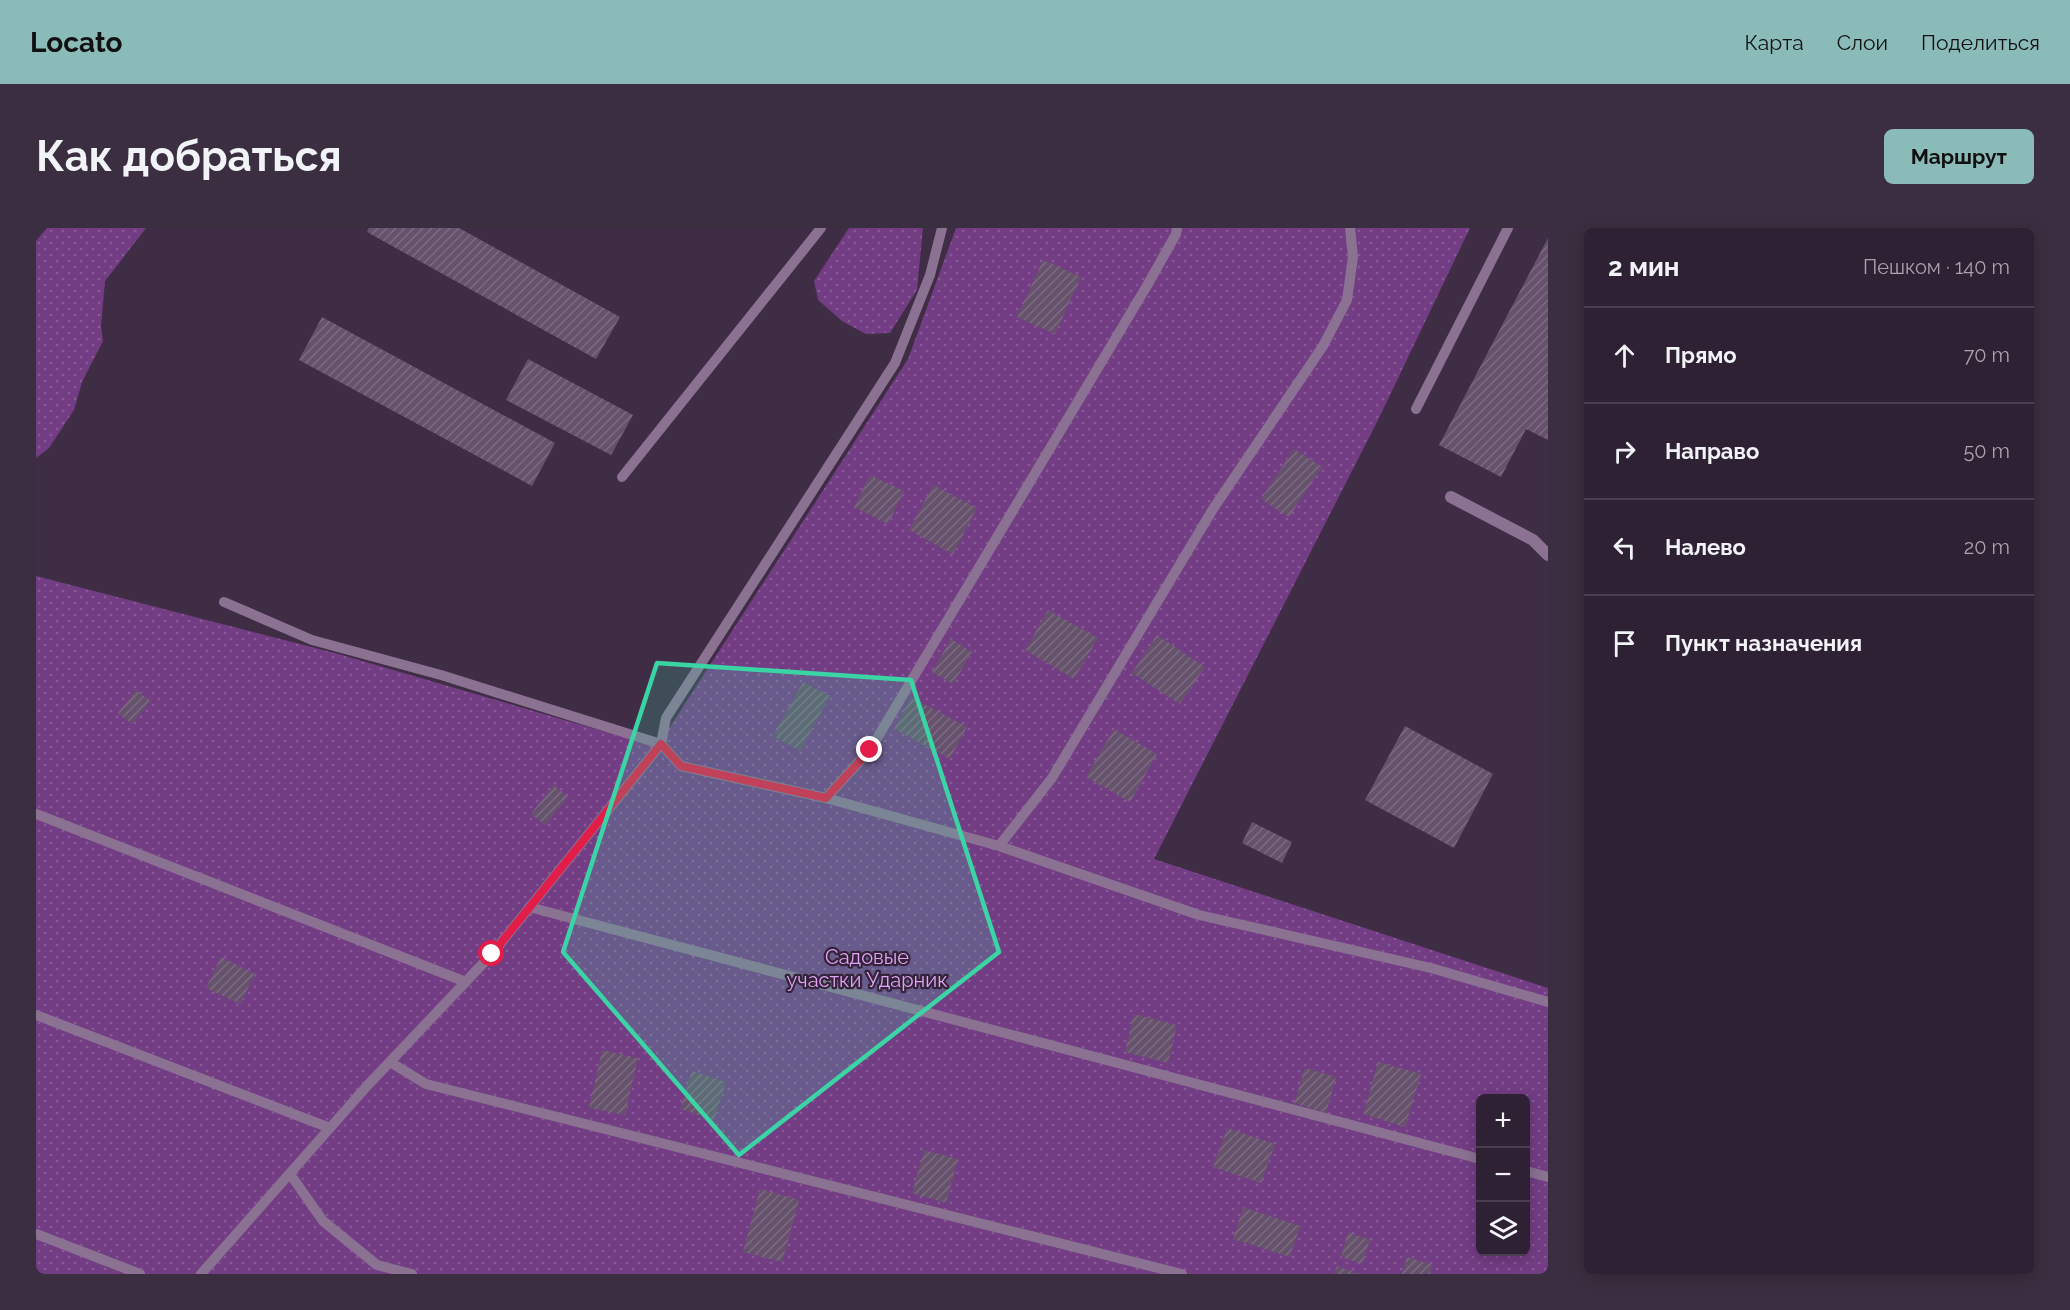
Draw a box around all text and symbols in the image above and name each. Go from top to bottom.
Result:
text: Locato [30,26,122,59]
text: Карта [1745,30,1804,55]
text: Слои [1837,30,1888,55]
text: Поделиться [1921,30,2040,55]
button: Маршрут [1884,129,2034,184]
text: Как добраться [36,132,342,181]
text: 2 мин [1608,252,1680,282]
text: Пешком · 140 m [1863,255,2010,279]
icon: ahead [1608,339,1641,372]
text: Прямо [1665,342,1737,368]
text: 70 m [1964,343,2010,367]
icon: right [1608,435,1641,468]
text: Направо [1665,438,1759,464]
text: 50 m [1963,439,2010,463]
icon: left [1608,531,1641,564]
text: Налево [1665,534,1746,560]
text: 20 m [1964,535,2010,559]
icon: arrive [1608,627,1641,660]
text: Пункт назначения [1665,630,1862,656]
route end [856,736,882,762]
route start [478,940,504,966]
park label: Садовые участки Ударник [786,945,948,992]
map controls [1476,1094,1530,1256]
button: + [1476,1094,1530,1148]
button: − [1476,1148,1530,1202]
button: layers [1476,1202,1530,1256]

